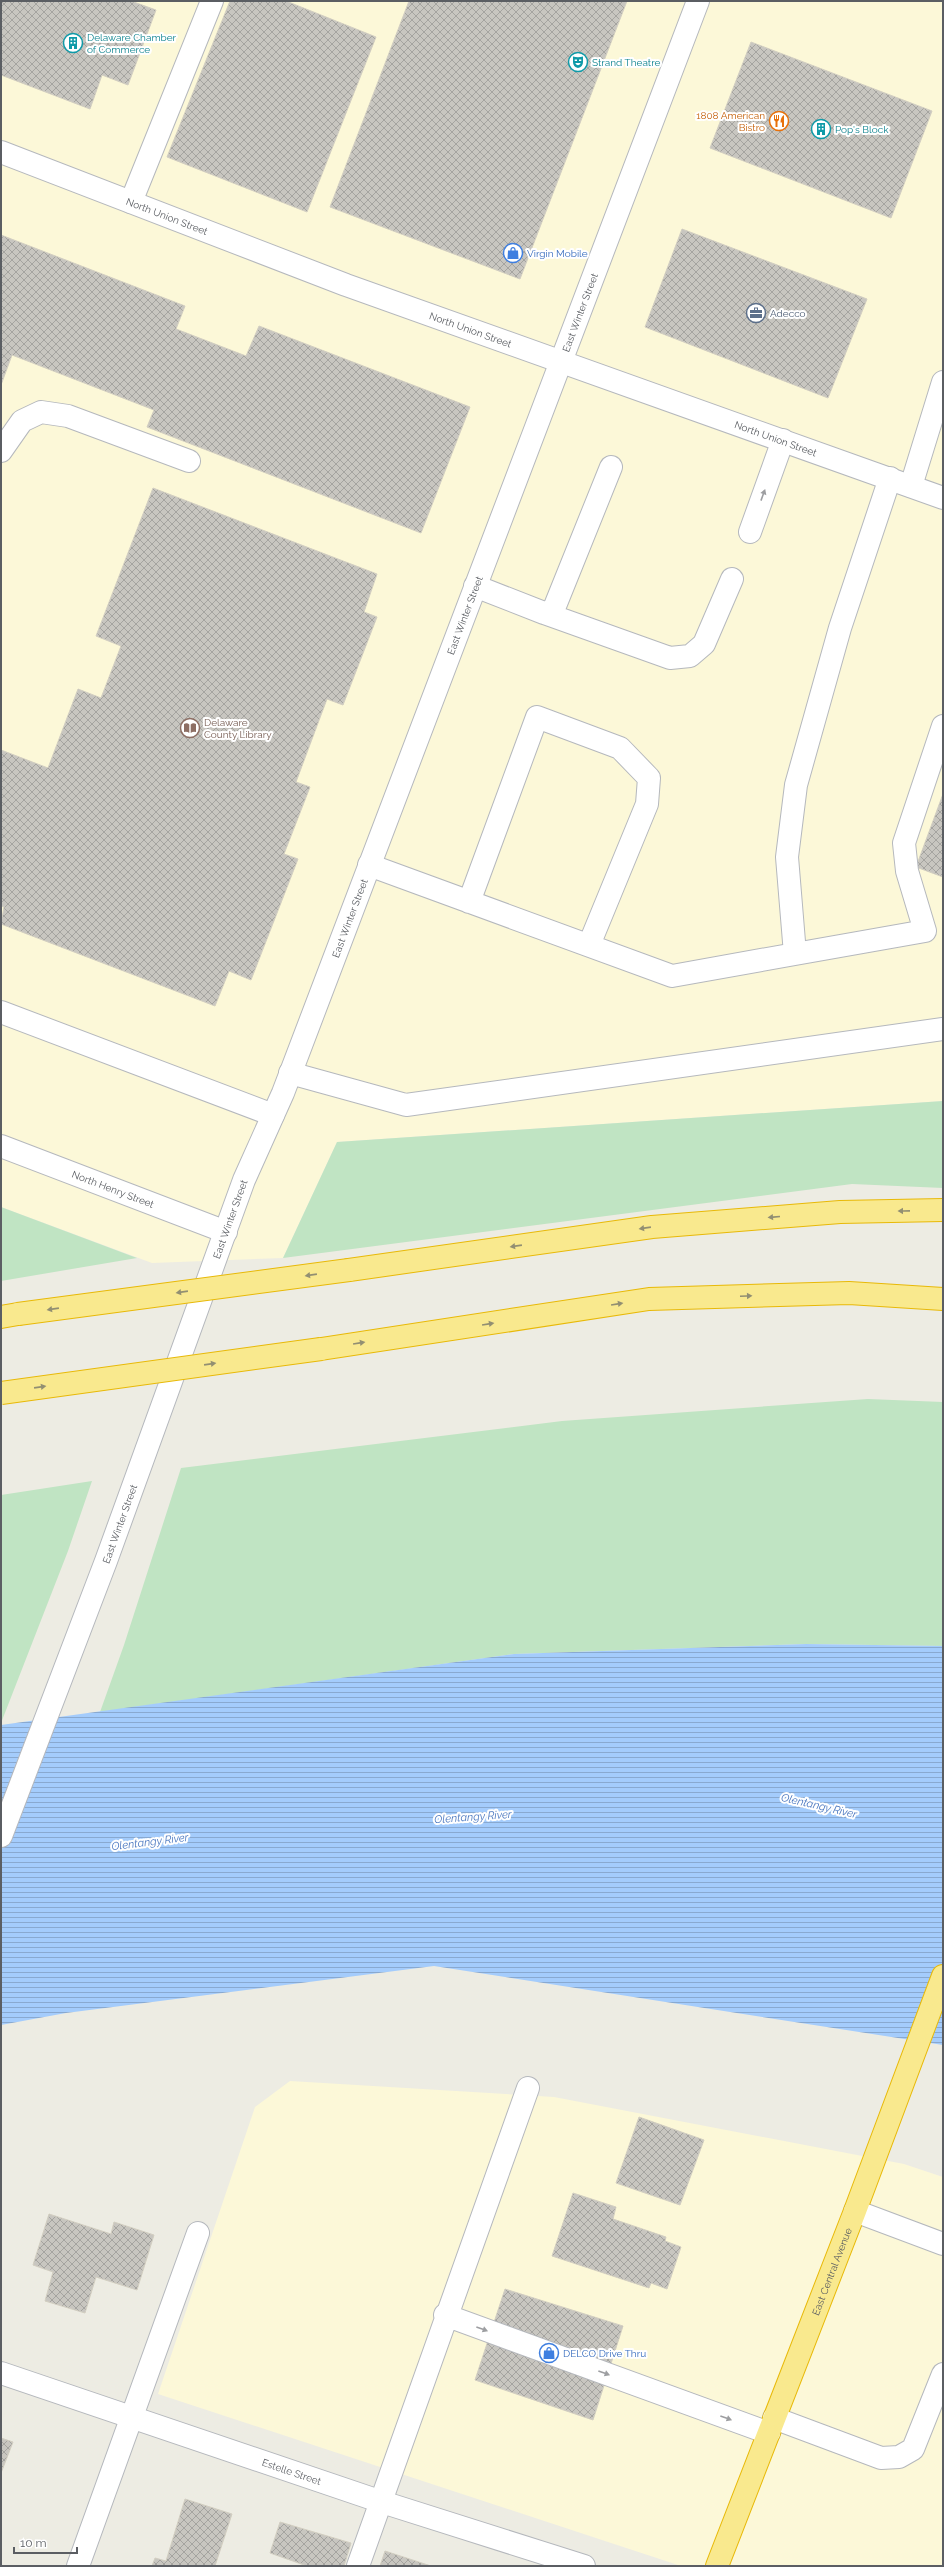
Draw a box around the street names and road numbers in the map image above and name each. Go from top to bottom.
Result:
street label: North Union Street [125,195,210,237]
street label: East Winter Street [560,271,600,353]
street label: North Union Street [428,310,514,349]
street label: North Union Street [733,419,819,458]
street label: East Winter Street [445,574,485,656]
street label: East Winter Street [330,877,370,959]
street label: North Henry Street [71,1168,156,1210]
street label: East Winter Street [211,1178,249,1260]
street label: East Winter Street [100,1482,139,1565]
street label: East Central Avenue [810,2226,854,2317]
street label: Estelle Street [261,2456,323,2487]

